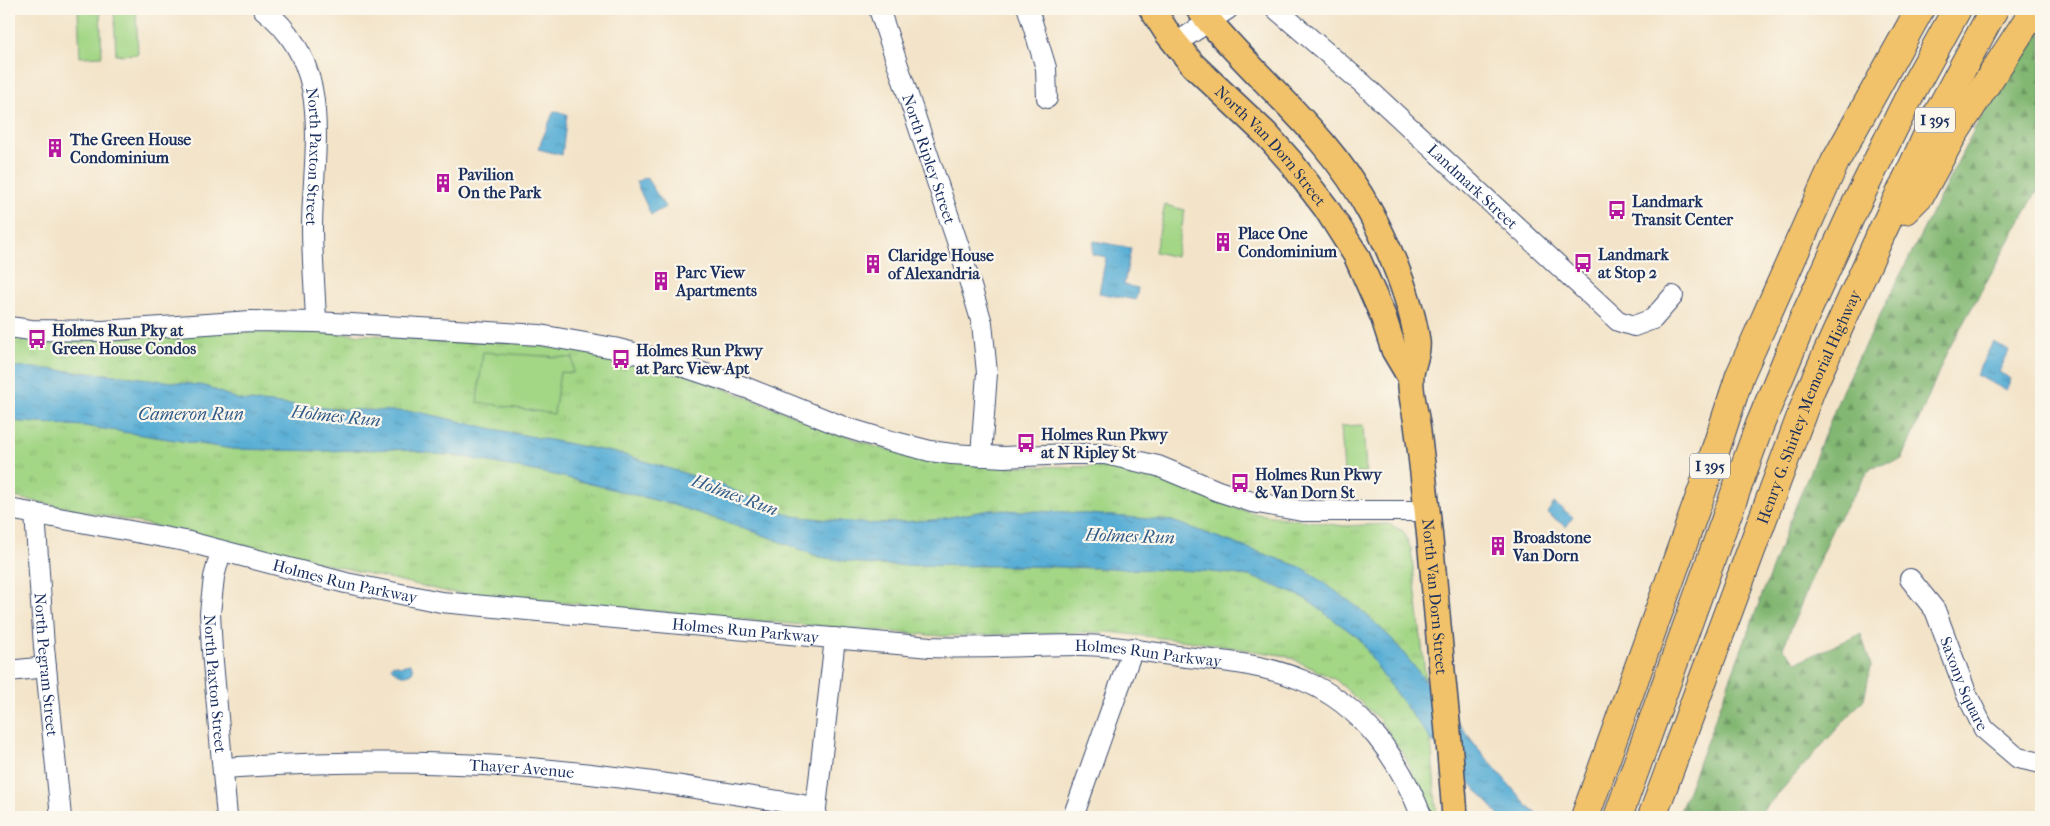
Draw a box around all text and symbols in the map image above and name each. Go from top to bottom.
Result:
street label: North Van Dorn Street [1211,82,1330,210]
street label: North Paxton Street [302,86,325,227]
street label: North Ripley Street [898,91,960,227]
road number: I 395 [1915,108,1955,132]
place label: The Green House Condominium [69,130,191,167]
building icon: The Green House Condominium [44,137,66,159]
street label: Landmark Street [1424,140,1522,233]
place label: Pavilion On the Park [458,165,542,202]
building icon: Pavilion On the Park [432,172,454,194]
place label: Landmark Transit Center [1631,192,1734,229]
bus stop icon: Landmark Transit Center [1606,199,1628,221]
place label: Place One Condominium [1238,224,1338,261]
building icon: Place One Condominium [1212,231,1234,253]
place label: Landmark at Stop 2 [1598,245,1669,283]
place label: Claridge House of Alexandria [888,246,994,283]
bus stop icon: Landmark at Stop 2 [1572,252,1594,274]
building icon: Claridge House of Alexandria [862,253,884,275]
place label: Parc View Apartments [675,263,757,301]
building icon: Parc View Apartments [650,270,672,292]
street label: Henry G. Shirley Memorial Highway [1753,286,1865,527]
place label: Holmes Run Pky at Green House Condos [52,321,196,358]
bus stop icon: Holmes Run Pky at Green House Condos [26,328,48,350]
place label: Holmes Run Pkwy at Parc View Apt [636,341,764,379]
bus stop icon: Holmes Run Pkwy at Parc View Apt [610,348,632,370]
water label: Holmes Run [289,401,382,432]
water label: Cameron Run [138,404,244,425]
place label: Holmes Run Pkwy at N Ripley St [1041,425,1169,463]
bus stop icon: Holmes Run Pkwy at N Ripley St [1015,432,1037,454]
road number: I 395 [1690,454,1730,478]
place label: Holmes Run Pkwy & Van Dorn St [1255,465,1383,502]
water label: Holmes Run [688,470,781,521]
bus stop icon: Holmes Run Pkwy & Van Dorn St [1229,472,1251,494]
street label: North Van Dorn Street [1418,518,1451,676]
water label: Holmes Run [1084,524,1175,549]
place label: Broadstone Van Dorn [1512,528,1591,565]
building icon: Broadstone Van Dorn [1487,535,1509,557]
street label: Holmes Run Parkway [271,555,419,607]
street label: North Pegram Street [30,592,62,738]
street label: North Paxton Street [200,614,230,754]
street label: Holmes Run Parkway [671,614,820,647]
street label: Saxony Square [1936,634,1992,734]
street label: Holmes Run Parkway [1075,636,1223,671]
street label: Thayer Avenue [469,755,575,782]

